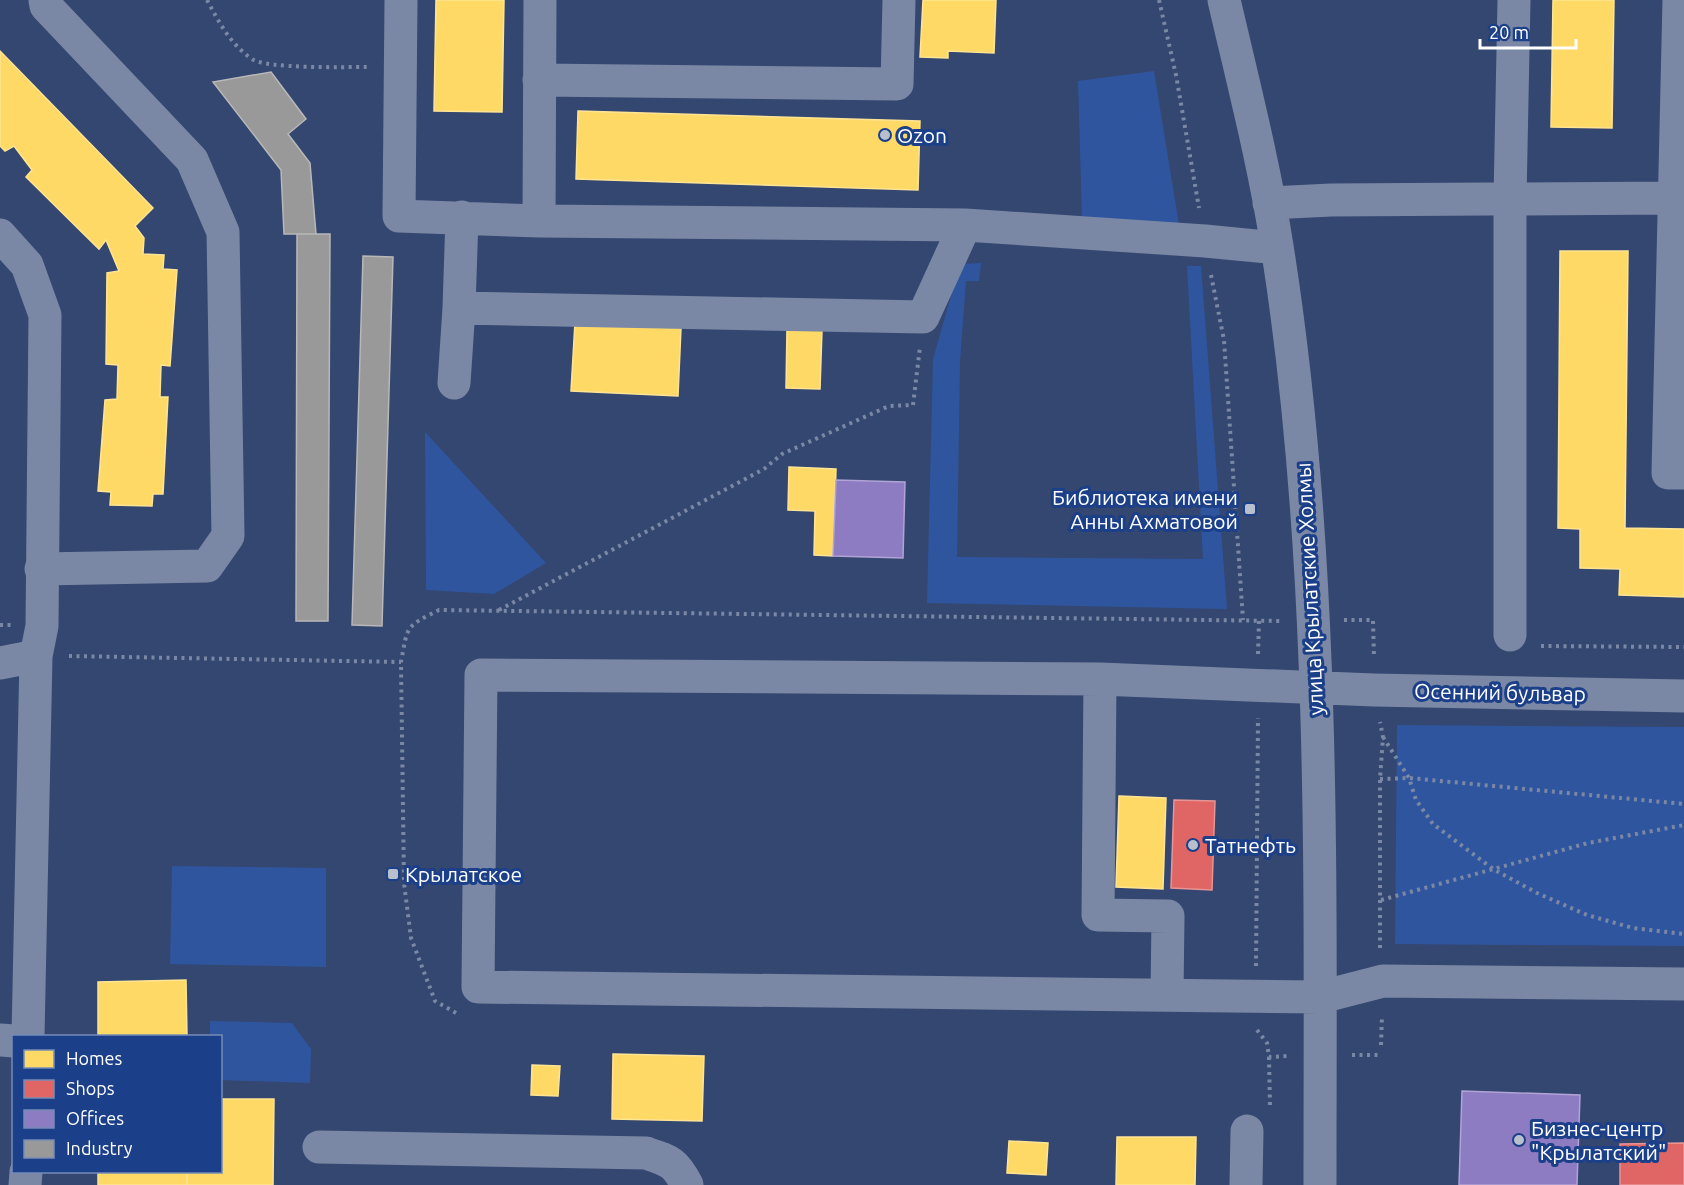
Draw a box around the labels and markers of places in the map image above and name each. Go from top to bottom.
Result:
place label: Ozon [897,123,947,147]
marker: Ozon [878,128,892,142]
place label: Библиотека имени Анны Ахматовой [1052,485,1238,533]
marker: Библиотека имени Анны Ахматовой [1243,502,1257,516]
place label: Татнефть [1205,833,1296,857]
marker: Татнефть [1186,838,1200,852]
place label: Крылатское [405,862,522,886]
marker: Крылатское [386,867,400,881]
place label: Бизнес-центр "Крылатский" [1531,1116,1666,1164]
marker: Бизнес-центр "Крылатский" [1512,1133,1526,1147]

